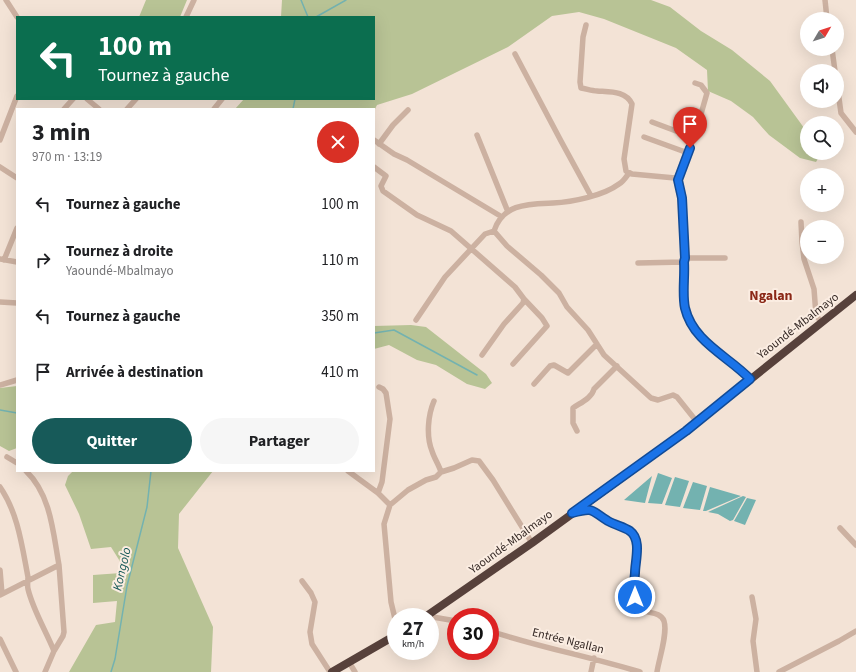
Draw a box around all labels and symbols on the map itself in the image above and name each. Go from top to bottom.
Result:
north arrow [800,12,844,56]
pin [673,107,707,148]
district label: Ngalan [749,286,793,306]
street label: Yaoundé-Mbalmayo [753,289,842,364]
street label: Yaoundé-Mbalmayo [465,506,556,579]
water label: Kongolo [108,545,136,593]
position arrow [614,576,656,618]
speed limit sign: 30 [447,608,499,660]
street label: Entrée Ngallan [530,624,606,658]

